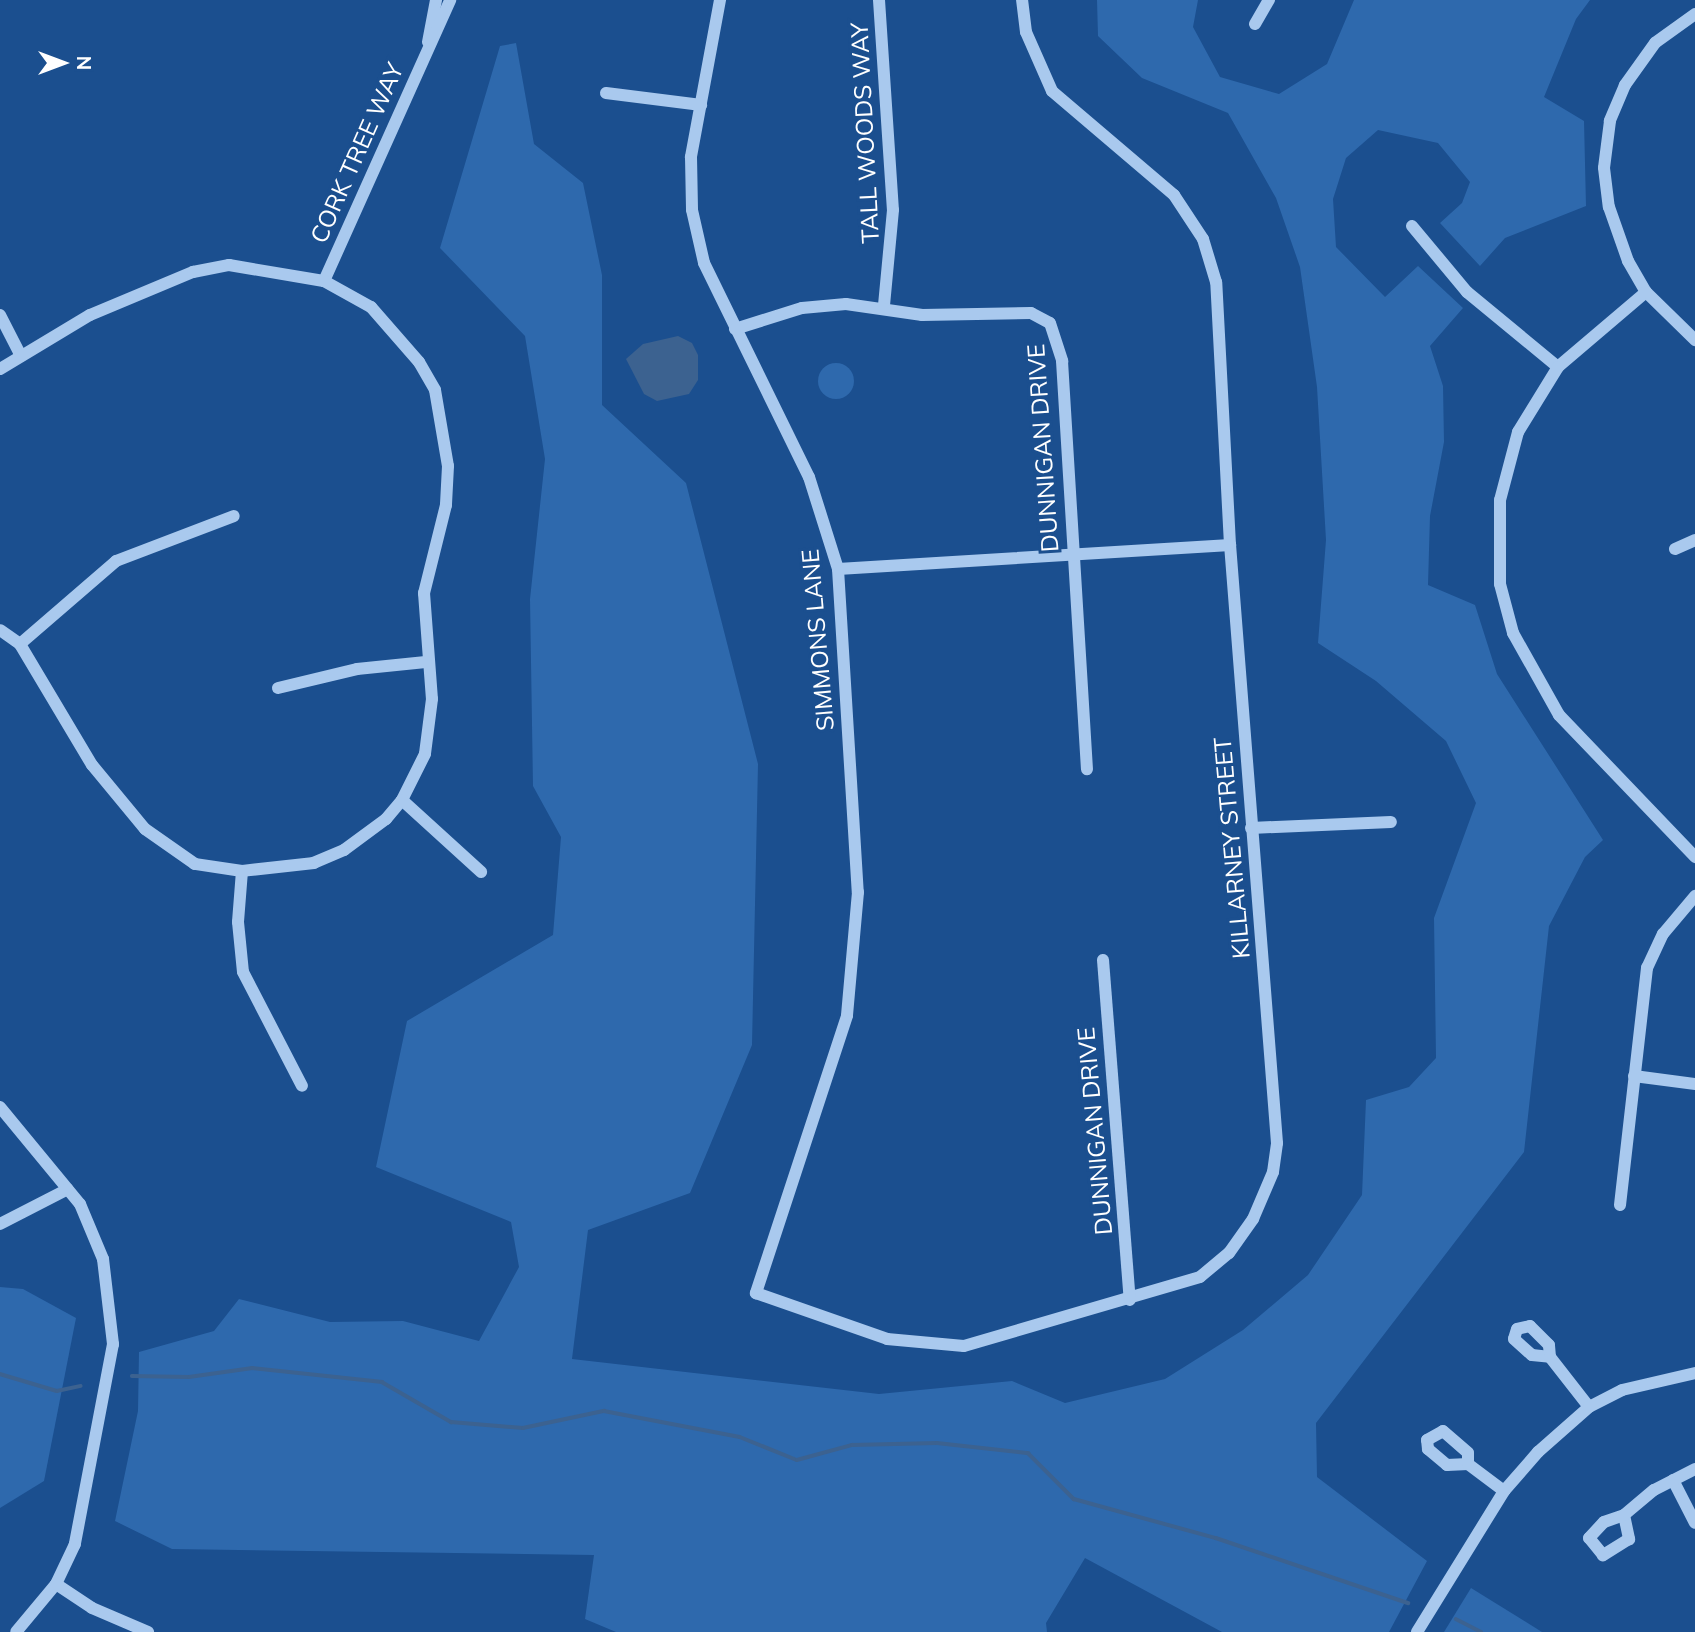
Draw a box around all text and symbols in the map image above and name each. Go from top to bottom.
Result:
street label: TALL WOODS WAY [845,22,885,244]
north arrow [28,28,98,98]
text: N [72,56,96,70]
street label: CORK TREE WAY [304,58,410,248]
street label: DUNNIGAN DRIVE [1021,343,1065,553]
street label: SIMMONS LANE [796,548,840,732]
street label: KILLARNEY STREET [1208,736,1256,960]
street label: DUNNIGAN DRIVE [1072,1026,1118,1236]

